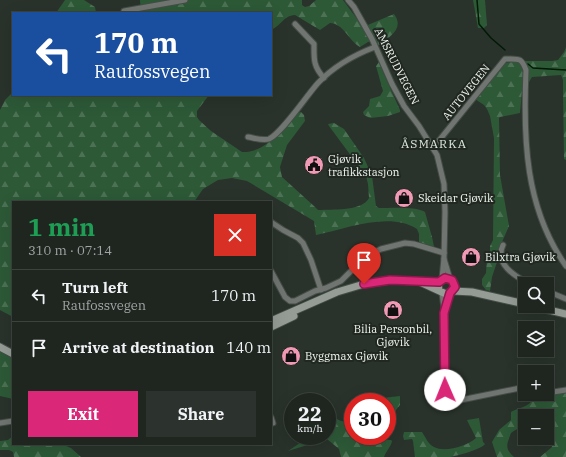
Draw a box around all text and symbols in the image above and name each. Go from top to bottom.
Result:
text: 170 m [94,24,178,61]
street label: AMSRUDVEGEN [372,25,423,107]
icon: left [28,28,80,80]
text: Raufossvegen [94,60,210,83]
street label: AUTOVEGEN [439,61,493,123]
district label: ÅSMARKA [401,136,467,151]
place label: Gjøvik trafikkstasjon [328,152,400,179]
public building icon: Gjøvik trafikkstasjon [303,154,325,176]
shop icon: Skeidar Gjøvik [393,187,415,209]
place label: Skeidar Gjøvik [418,191,494,205]
text: 1 min [28,211,95,243]
button: close [214,214,256,256]
text: 310 m · 07:14 [28,242,112,259]
pin [347,243,381,284]
shop icon: Bilxtra Gjøvik [460,246,482,268]
icon: arrive [353,249,375,271]
place label: Bilxtra Gjøvik [485,250,556,264]
map controls [518,277,554,445]
button: search [518,277,554,313]
text: Turn left [62,278,128,297]
icon: left [28,285,50,307]
text: 170 m [211,286,256,305]
text: Raufossvegen [62,297,146,314]
shop icon: Bilia Personbil, Gjøvik [382,299,404,321]
button: layers [518,321,554,357]
place label: Bilia Personbil, Gjøvik [354,322,432,349]
icon: arrive [28,337,50,359]
text: Arrive at destination [62,338,214,357]
text: 140 m [226,338,271,357]
shop icon: Byggmax Gjøvik [280,345,302,367]
place label: Byggmax Gjøvik [305,349,389,363]
button: + [518,365,554,401]
position arrow [424,369,466,411]
button: Exit [28,391,138,437]
button: Share [146,391,256,437]
speed limit sign: 30 [344,393,396,445]
text: 22 [298,400,322,427]
button: − [518,409,554,445]
text: km/h [297,422,323,435]

